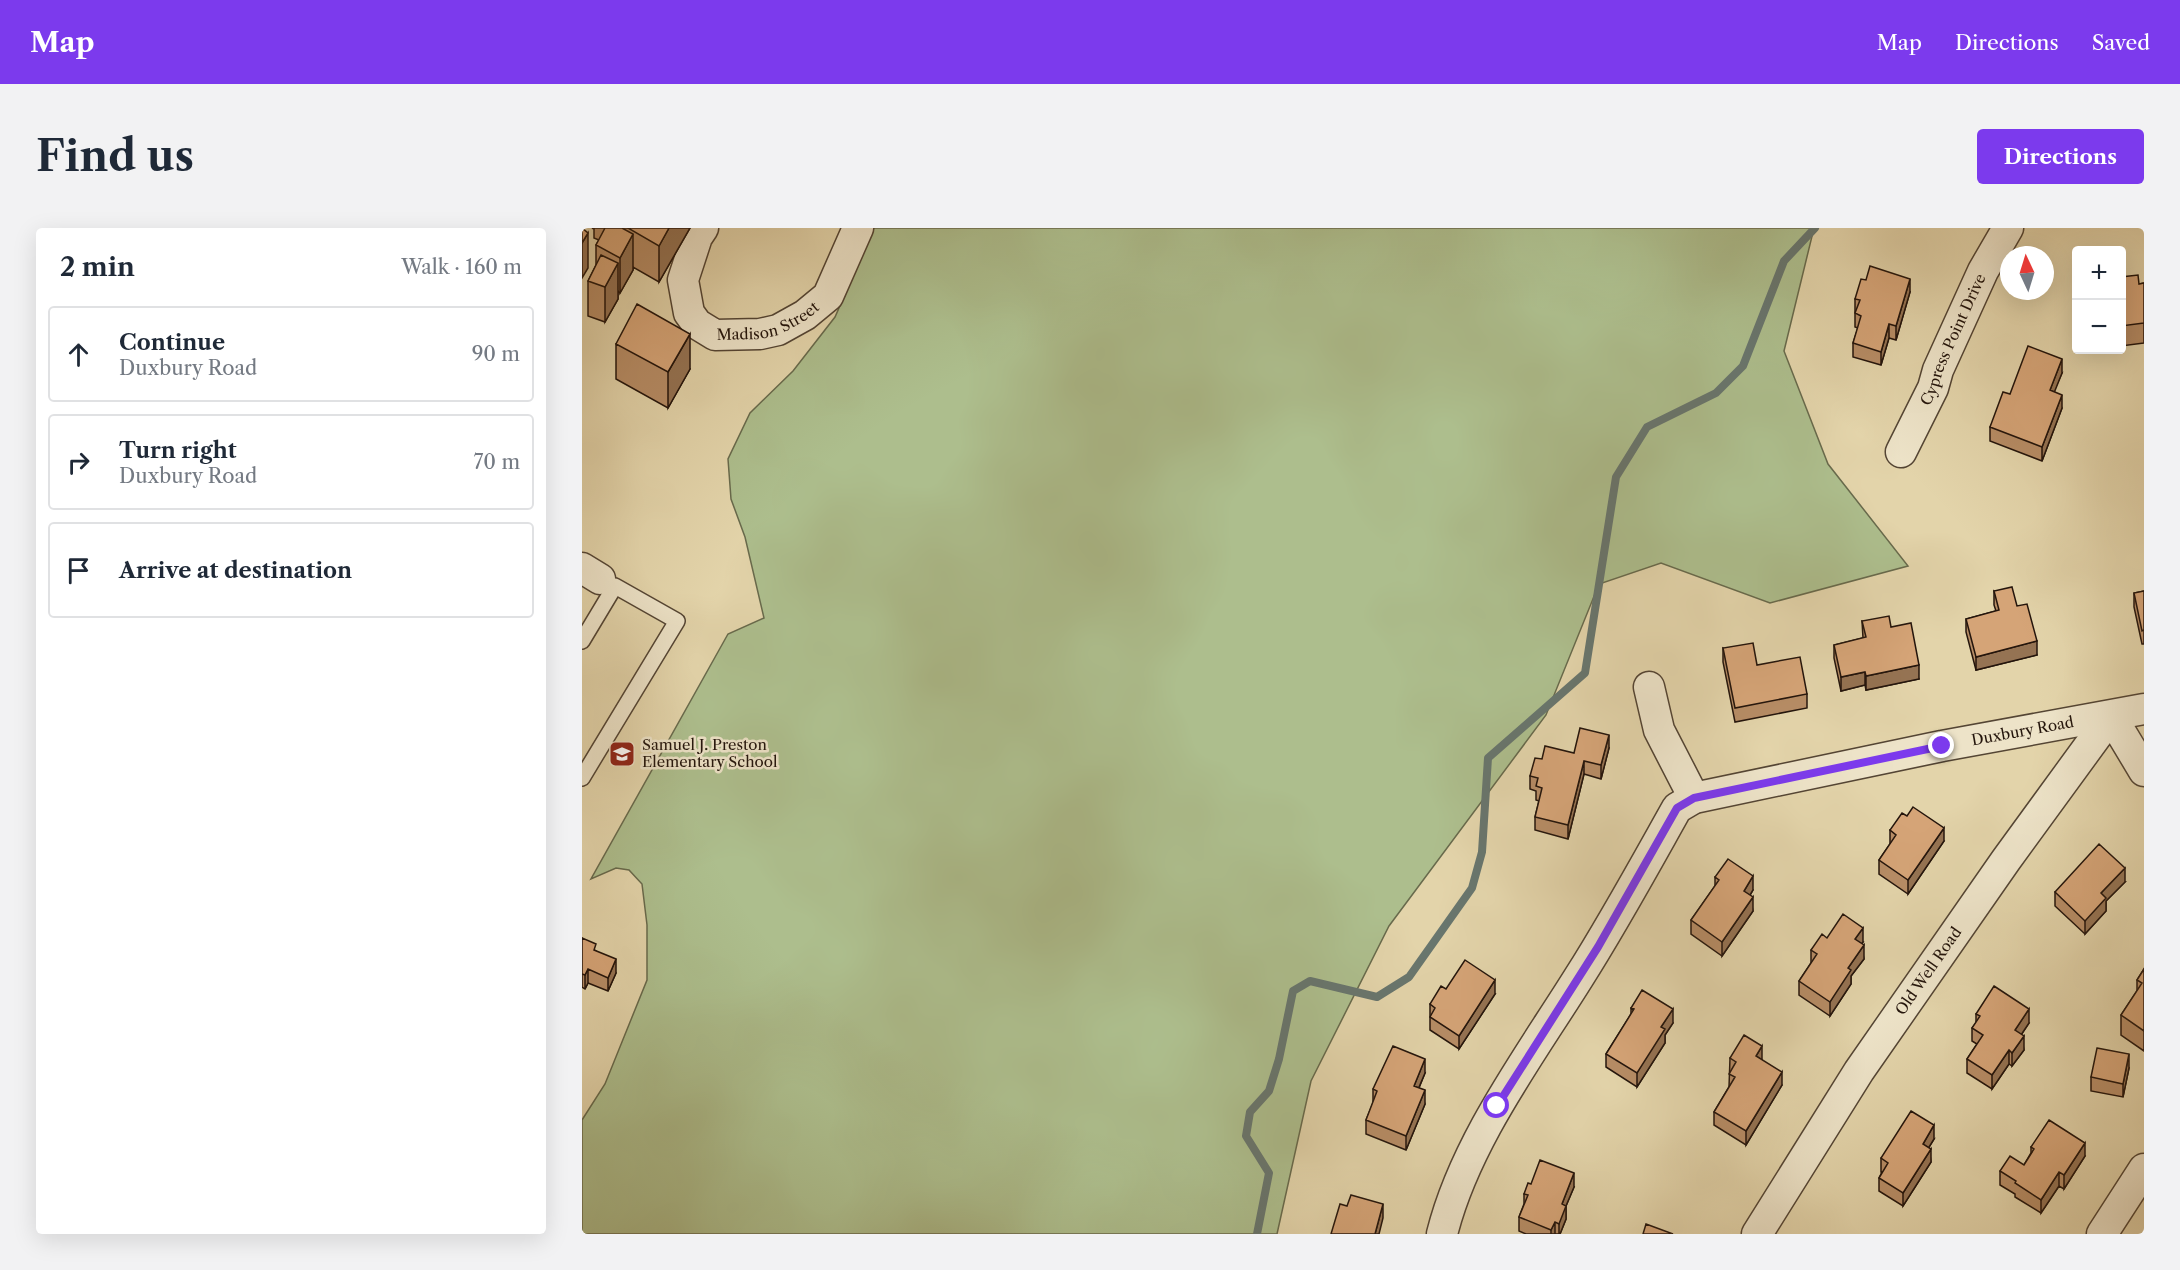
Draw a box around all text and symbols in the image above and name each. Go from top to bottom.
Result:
text: Map [30,25,94,59]
text: Map [1877,30,1922,55]
text: Directions [1955,30,2059,55]
text: Saved [2092,30,2150,55]
button: Directions [1977,129,2144,184]
text: Find us [36,130,194,182]
north arrow [2000,246,2054,300]
map controls [2072,246,2126,354]
button: + [2072,246,2126,300]
text: 2 min [60,251,135,283]
text: Walk · 160 m [401,255,522,279]
street label: Cypress Point Drive [1916,271,1990,409]
street label: Madison Street [716,297,823,344]
button: − [2072,300,2126,354]
text: Continue [119,329,225,356]
icon: ahead [62,338,95,371]
text: 90 m [472,342,520,366]
text: Duxbury Road [119,356,257,380]
text: Turn right [119,437,237,464]
icon: right [62,446,95,479]
text: 70 m [474,450,520,474]
text: Duxbury Road [119,464,257,488]
icon: arrive [62,554,95,587]
text: Arrive at destination [119,557,352,584]
street label: Duxbury Road [1970,712,2075,749]
route end [1928,732,1954,758]
place label: Samuel J. Preston Elementary School [642,735,778,771]
school or university icon: Samuel J. Preston Elementary School [607,739,637,769]
street label: Old Well Road [1891,923,1965,1019]
route start [1483,1092,1509,1118]

